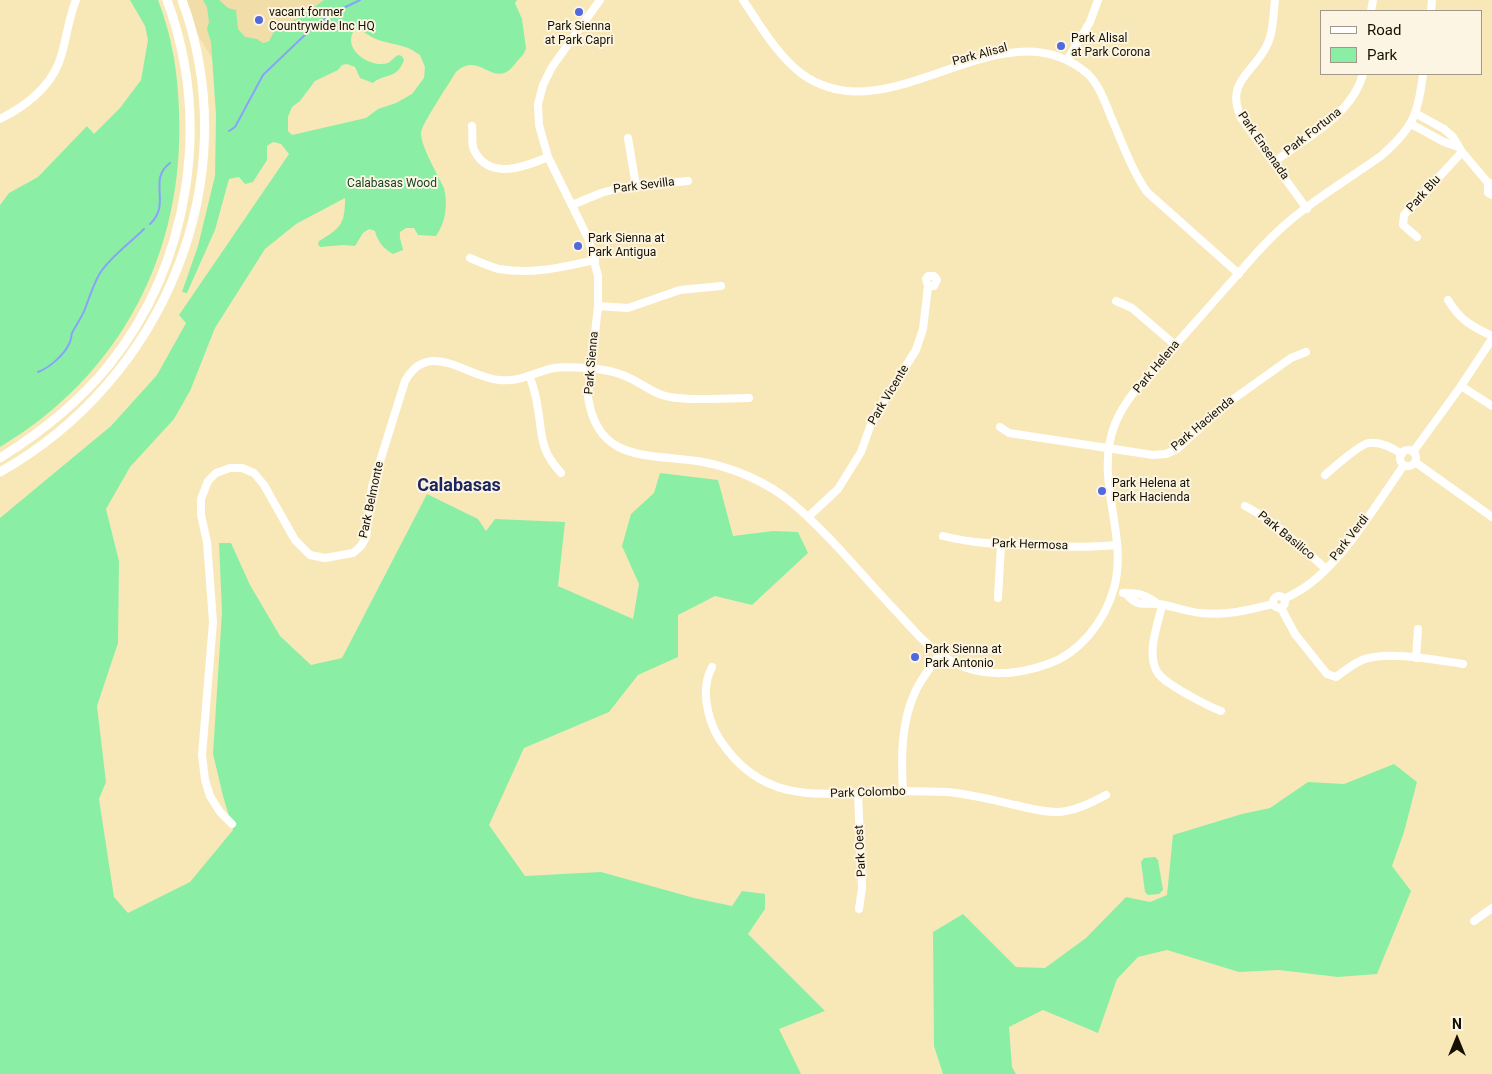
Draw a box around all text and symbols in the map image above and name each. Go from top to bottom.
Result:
place label: vacant former Countrywide Inc HQ [269,6,375,34]
marker: Park Sienna at Park Capri [573,6,585,18]
legend [1320,10,1482,75]
marker: vacant former Countrywide Inc HQ [253,14,265,26]
place label: Park Sienna at Park Capri [545,20,613,48]
text: Road [1367,21,1401,39]
place label: Park Alisal at Park Corona [1071,32,1150,60]
marker: Park Alisal at Park Corona [1055,40,1067,52]
street label: Park Alisal [951,41,1009,69]
text: Park [1367,46,1397,64]
street label: Park Fortuna [1282,105,1344,159]
street label: Park Ensenada [1234,109,1292,183]
street label: Park Blu [1404,173,1444,215]
street label: Park Sevilla [613,175,675,197]
park label: Calabasas Wood [347,177,437,191]
place label: Park Sienna at Park Antigua [588,232,665,260]
marker: Park Sienna at Park Antigua [572,240,584,252]
street label: Park Sienna [582,331,602,395]
street label: Park Helena [1131,338,1183,396]
street label: Park Vicente [866,362,912,428]
street label: Park Hacienda [1169,394,1237,454]
street label: Park Belmonte [357,460,387,540]
district label: Calabasas [417,475,501,497]
place label: Park Helena at Park Hacienda [1112,477,1190,505]
marker: Park Helena at Park Hacienda [1096,485,1108,497]
street label: Park Basilico [1255,509,1317,563]
street label: Park Verdi [1328,512,1372,564]
street label: Park Hermosa [992,536,1068,554]
place label: Park Sienna at Park Antonio [925,643,1002,671]
marker: Park Sienna at Park Antonio [909,651,921,663]
street label: Park Colombo [830,784,906,802]
street label: Park Oest [852,825,870,877]
north arrow [1432,1014,1482,1064]
text: N [1452,1016,1462,1032]

